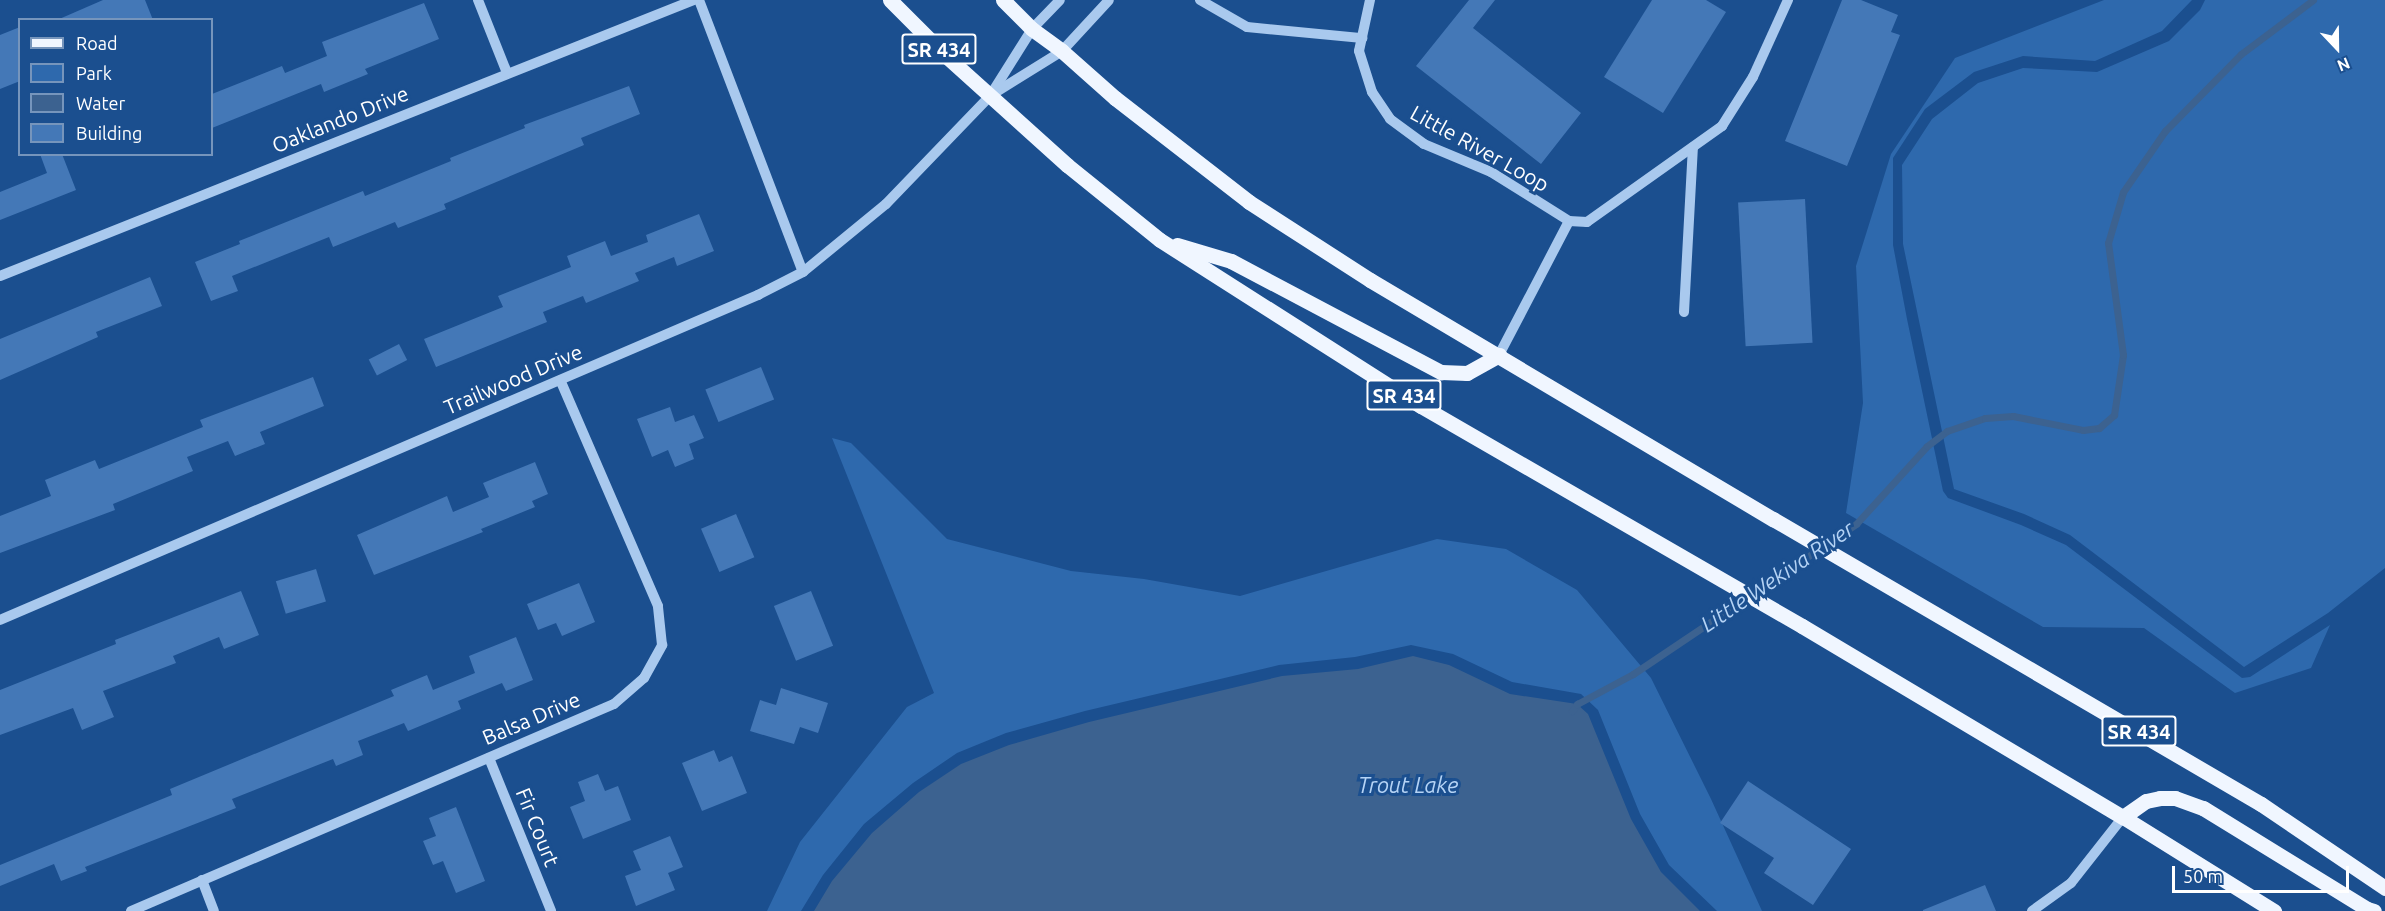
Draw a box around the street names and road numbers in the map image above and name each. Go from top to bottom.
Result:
road number: SR 434 [900,32,978,66]
street label: Oaklando Drive [268,80,412,158]
street label: Little River Loop [1406,100,1554,196]
street label: Trailwood Drive [440,339,586,419]
road number: SR 434 [1365,378,1443,412]
street label: Balsa Drive [478,686,584,750]
road number: SR 434 [2100,714,2178,748]
street label: Fir Court [511,784,565,870]

